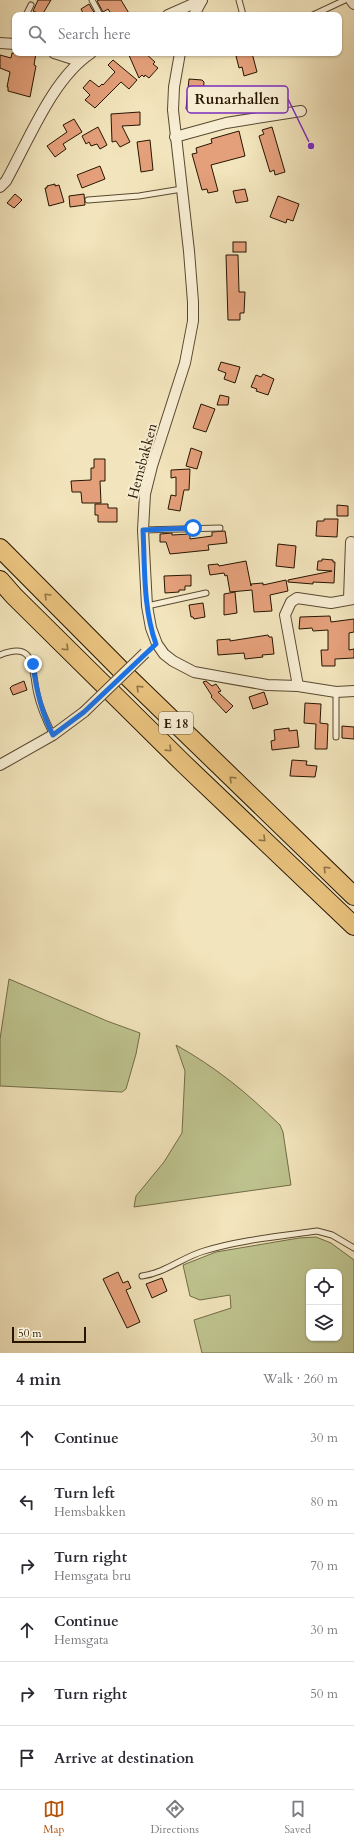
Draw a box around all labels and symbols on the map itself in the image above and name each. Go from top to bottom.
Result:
callout: Runarhallen [187,86,288,113]
text: Runarhallen [195,89,280,109]
street label: Hemsbakken [123,421,162,501]
route start [184,519,202,537]
one-way arrow [44,593,52,601]
one-way arrow [61,643,69,651]
route end [24,655,42,673]
one-way arrow [136,685,144,693]
road number: E 18 [159,712,193,734]
one-way arrow [164,744,172,752]
one-way arrow [229,776,237,783]
one-way arrow [258,834,266,842]
one-way arrow [323,866,331,874]
scale bar [12,1325,86,1344]

